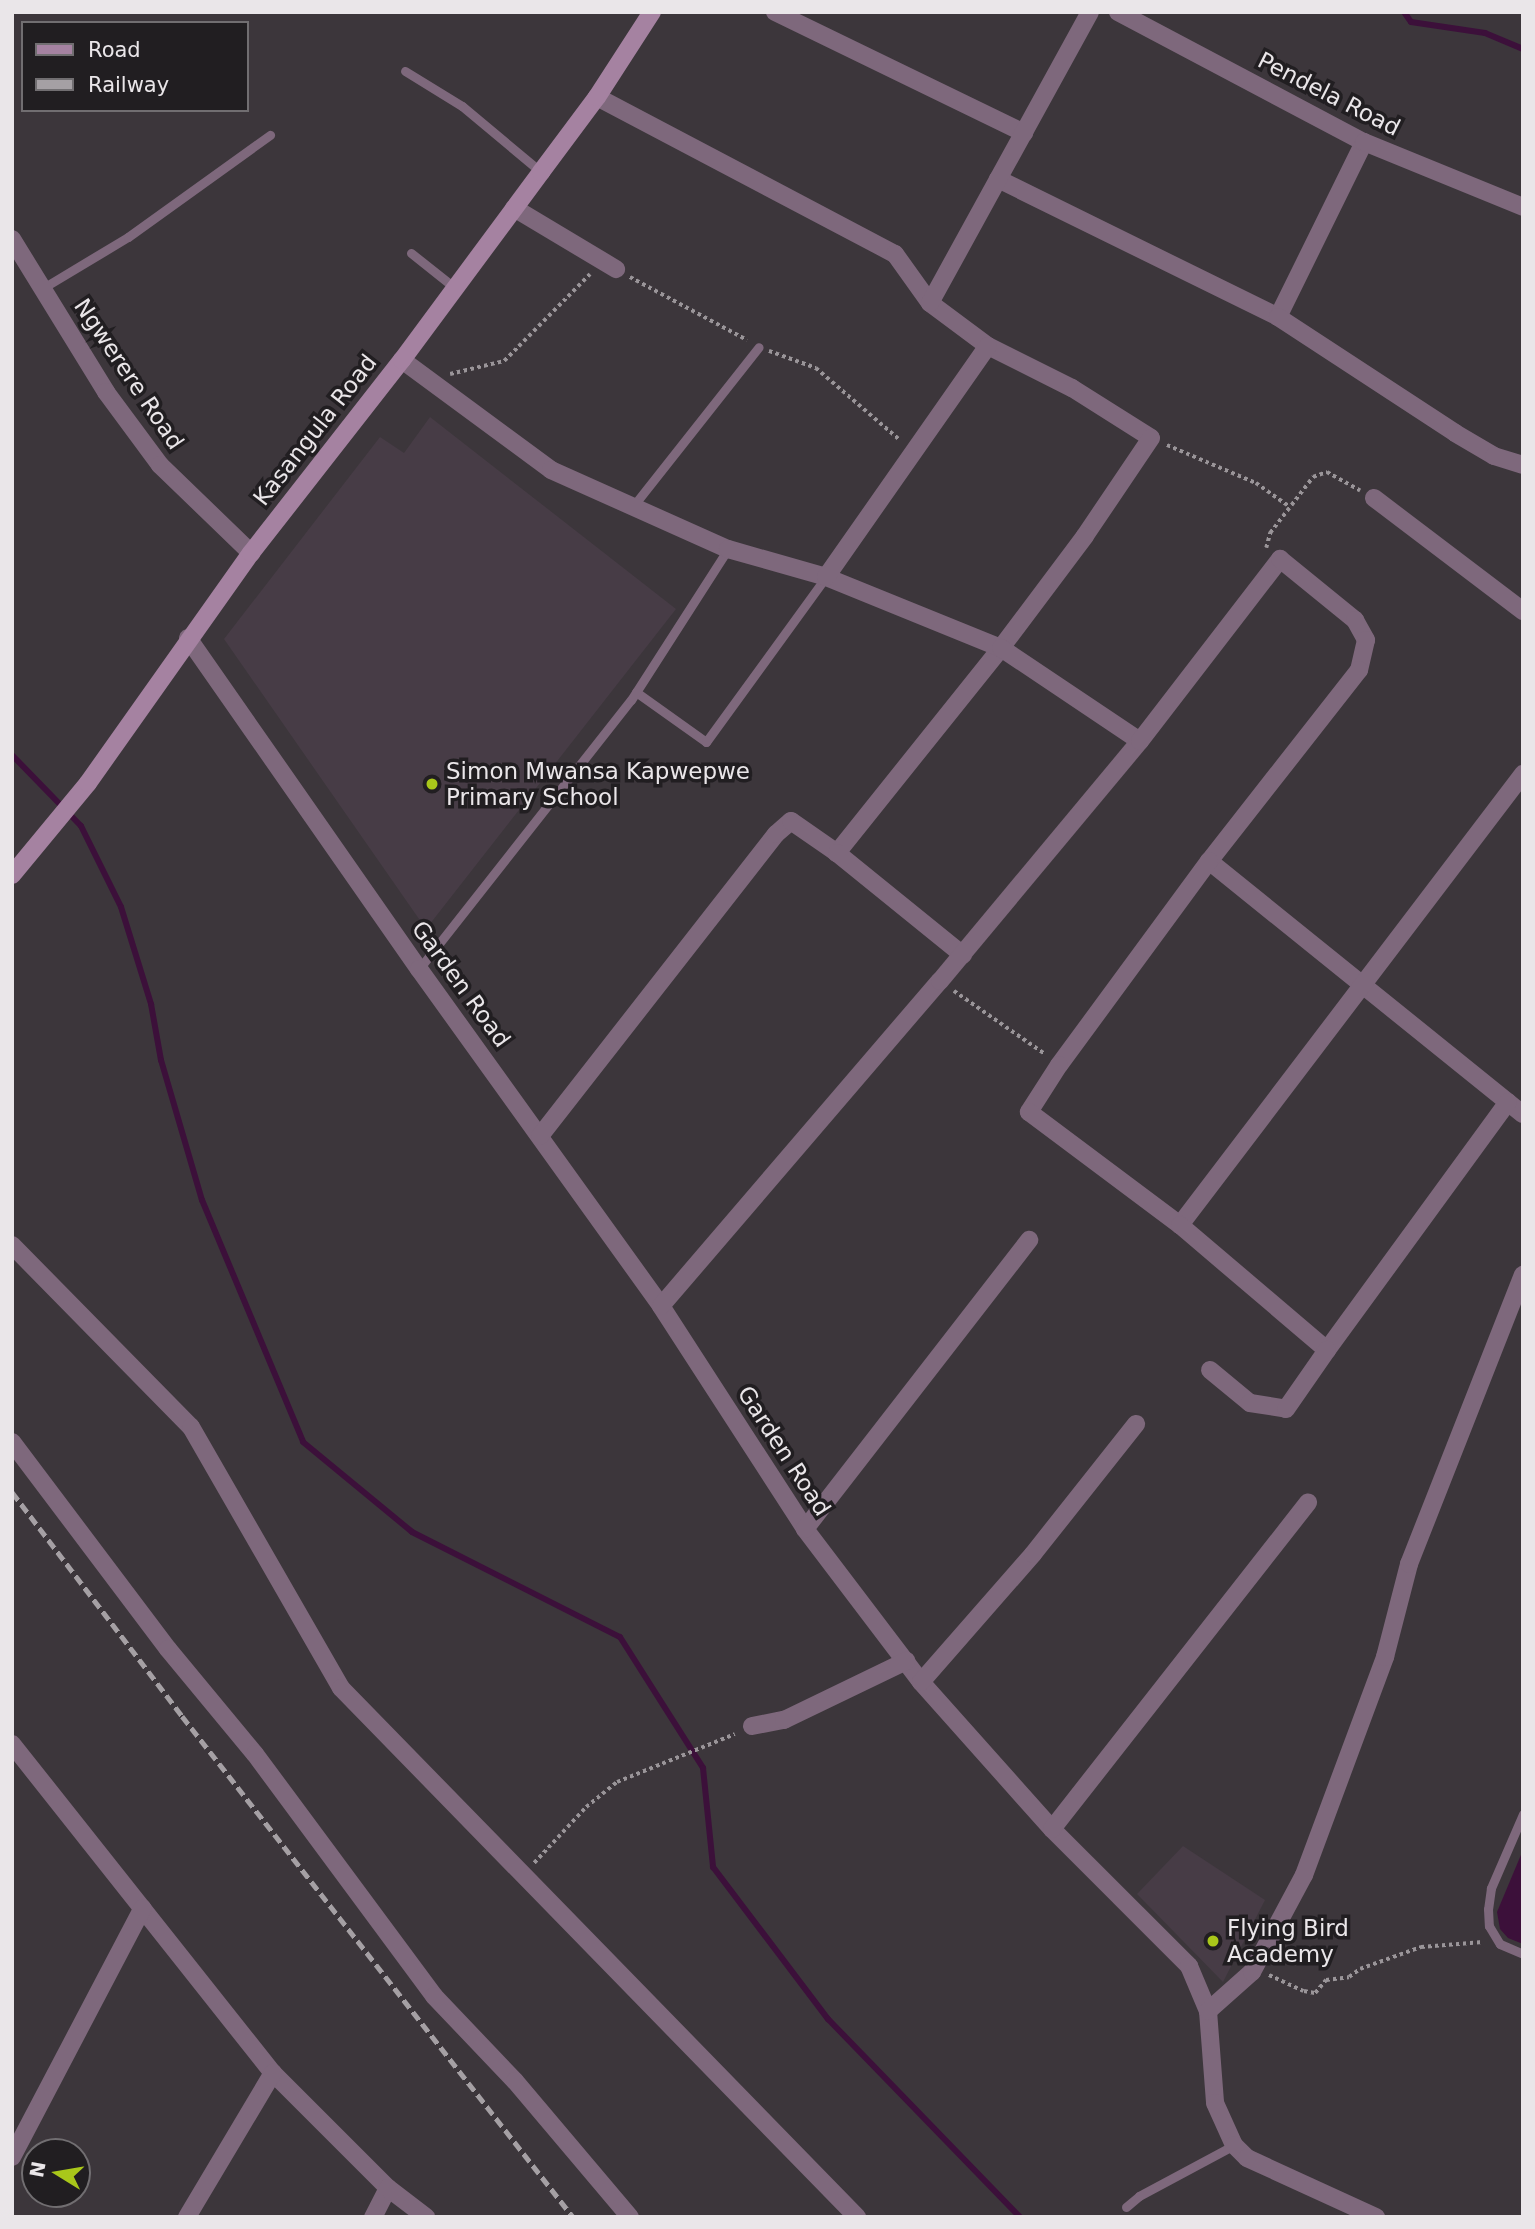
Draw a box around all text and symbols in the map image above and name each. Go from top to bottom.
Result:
legend [21,21,248,112]
text: Road [88,38,141,62]
street label: Pendela Road [1253,46,1405,142]
text: Railway [88,73,169,97]
street label: Ngwerere Road [68,293,190,455]
street label: Kasangula Road [247,349,383,511]
place label: Simon Mwansa Kapwepwe Primary School [446,757,750,811]
marker: Simon Mwansa Kapwepwe Primary School [424,776,440,792]
street label: Garden Road [406,915,516,1053]
street label: Garden Road [732,1381,836,1521]
place label: Flying Bird Academy [1227,1914,1349,1968]
marker: Flying Bird Academy [1205,1933,1221,1949]
north arrow [21,2138,91,2208]
text: N [25,2159,50,2179]

